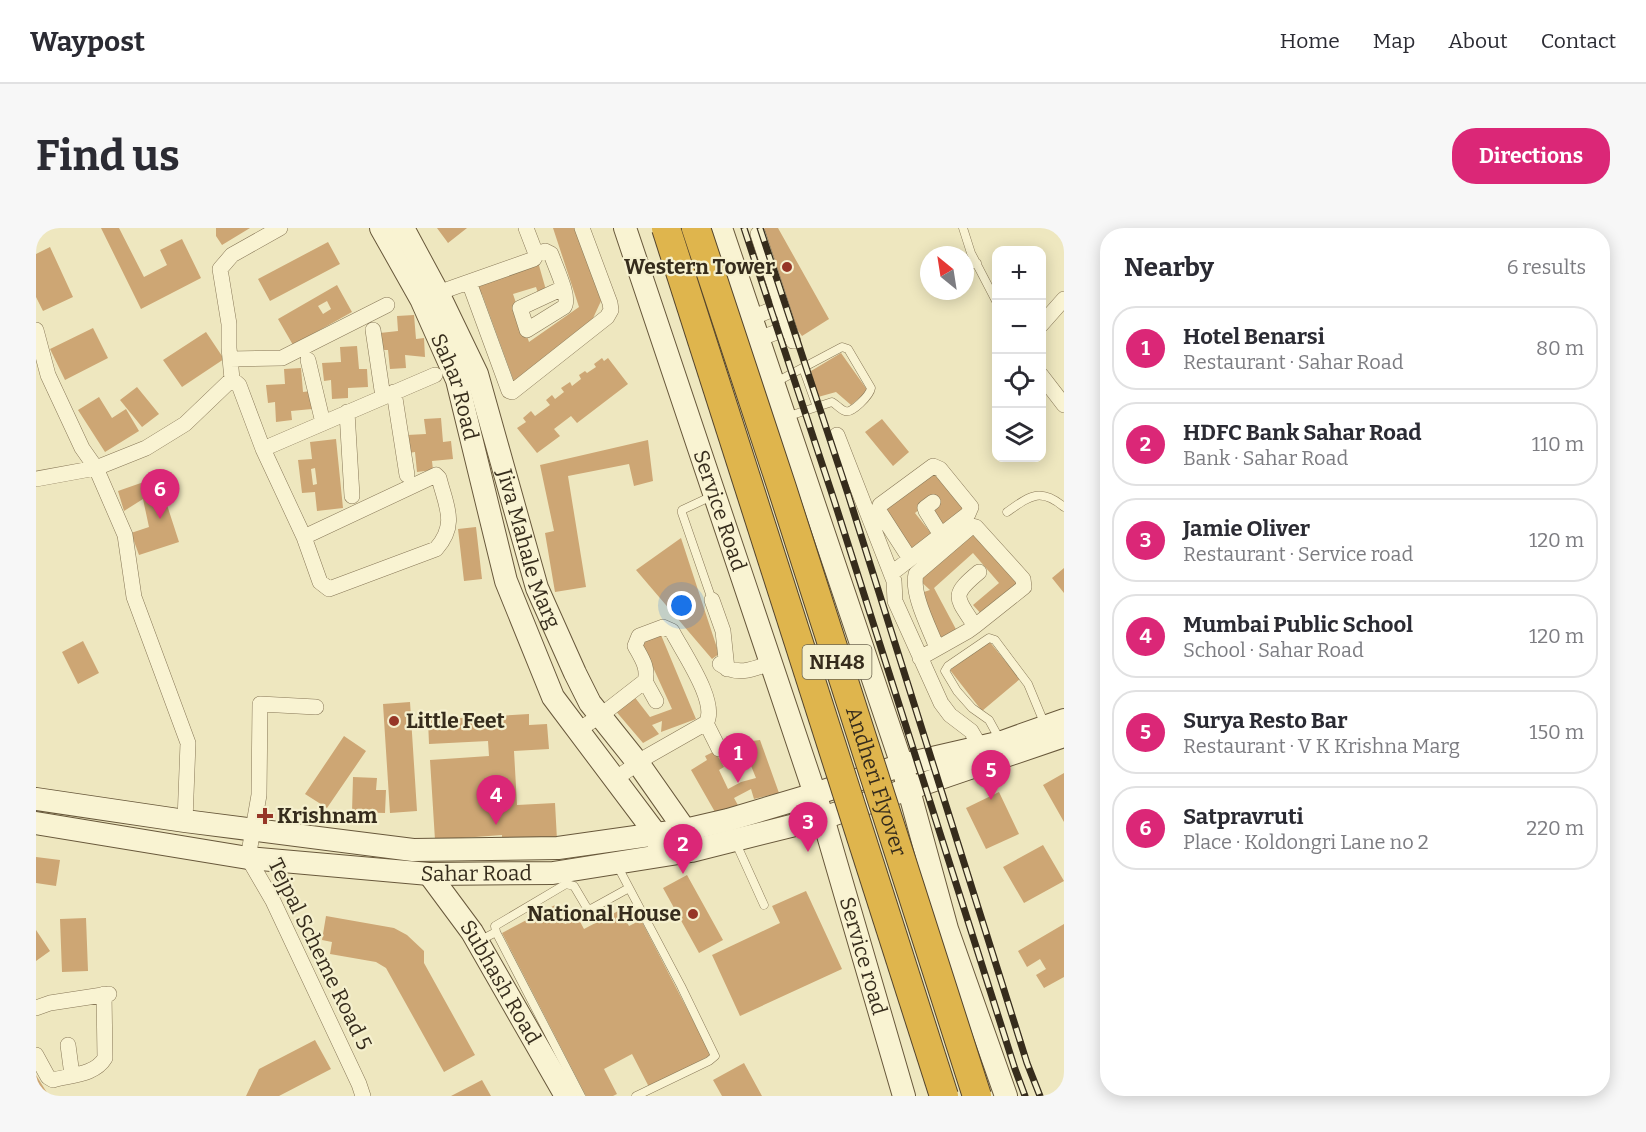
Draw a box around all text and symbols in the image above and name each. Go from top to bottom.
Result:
text: Waypost [30,25,145,58]
text: Home [1280,28,1340,54]
text: Map [1373,28,1415,54]
text: About [1448,28,1508,54]
text: Contact [1541,28,1616,54]
button: Directions [1452,128,1610,184]
text: Find us [36,131,180,181]
north arrow [920,246,974,300]
map controls [992,246,1046,462]
button: + [992,246,1046,300]
text: Nearby [1124,252,1214,283]
place label: Western Tower [624,254,775,280]
text: 6 results [1507,255,1586,279]
marker: Western Tower [780,260,794,274]
button: − [992,300,1046,354]
text: Hotel Benarsi [1183,323,1325,350]
street label: Sahar Road [425,329,484,443]
text: 1 [1141,336,1150,360]
text: 80 m [1536,336,1584,360]
text: Restaurant · Sahar Road [1183,350,1404,374]
button: locate [992,354,1046,408]
button: layers [992,408,1046,462]
text: HDFC Bank Sahar Road [1183,419,1422,446]
text: 2 [1140,432,1151,456]
text: 110 m [1532,432,1584,456]
text: Bank · Sahar Road [1183,446,1348,470]
street label: Service Road [687,447,752,574]
street label: Jiva Mahale Marg [491,465,567,633]
pin: 6 [140,470,180,519]
text: Jamie Oliver [1183,515,1310,542]
text: 3 [1140,528,1151,552]
text: 120 m [1529,528,1584,552]
text: Restaurant · Service road [1183,542,1413,566]
your location [667,591,696,620]
text: Mumbai Public School [1183,611,1413,638]
text: 4 [1139,624,1152,648]
text: 120 m [1529,624,1584,648]
text: School · Sahar Road [1183,638,1364,662]
road number: NH48 [802,645,872,679]
street label: Andheri Flyover [840,703,912,859]
text: Surya Resto Bar [1183,707,1347,734]
place label: Little Feet [406,708,506,734]
marker: Little Feet [387,714,401,728]
text: 5 [1140,720,1151,744]
text: 150 m [1529,720,1584,744]
pin: 1 [718,734,758,783]
text: Restaurant · V K Krishna Marg [1183,734,1460,758]
pin: 5 [972,750,1010,800]
pin: 4 [476,776,516,825]
pin: 3 [788,802,828,852]
place label: Krishnam [277,803,377,829]
text: Satpravruti [1183,803,1304,830]
marker: Krishnam [258,809,272,823]
text: 6 [1140,816,1151,840]
text: 220 m [1526,816,1584,840]
pin: 2 [664,824,702,874]
text: Place · Koldongri Lane no 2 [1183,830,1429,854]
street label: Tejpal Scheme Road 5 [262,854,378,1054]
street label: Sahar Road [420,860,532,887]
street label: Service road [834,894,893,1018]
place label: National House [527,901,681,927]
marker: National House [686,907,700,921]
street label: Subhash Road [455,915,547,1049]

